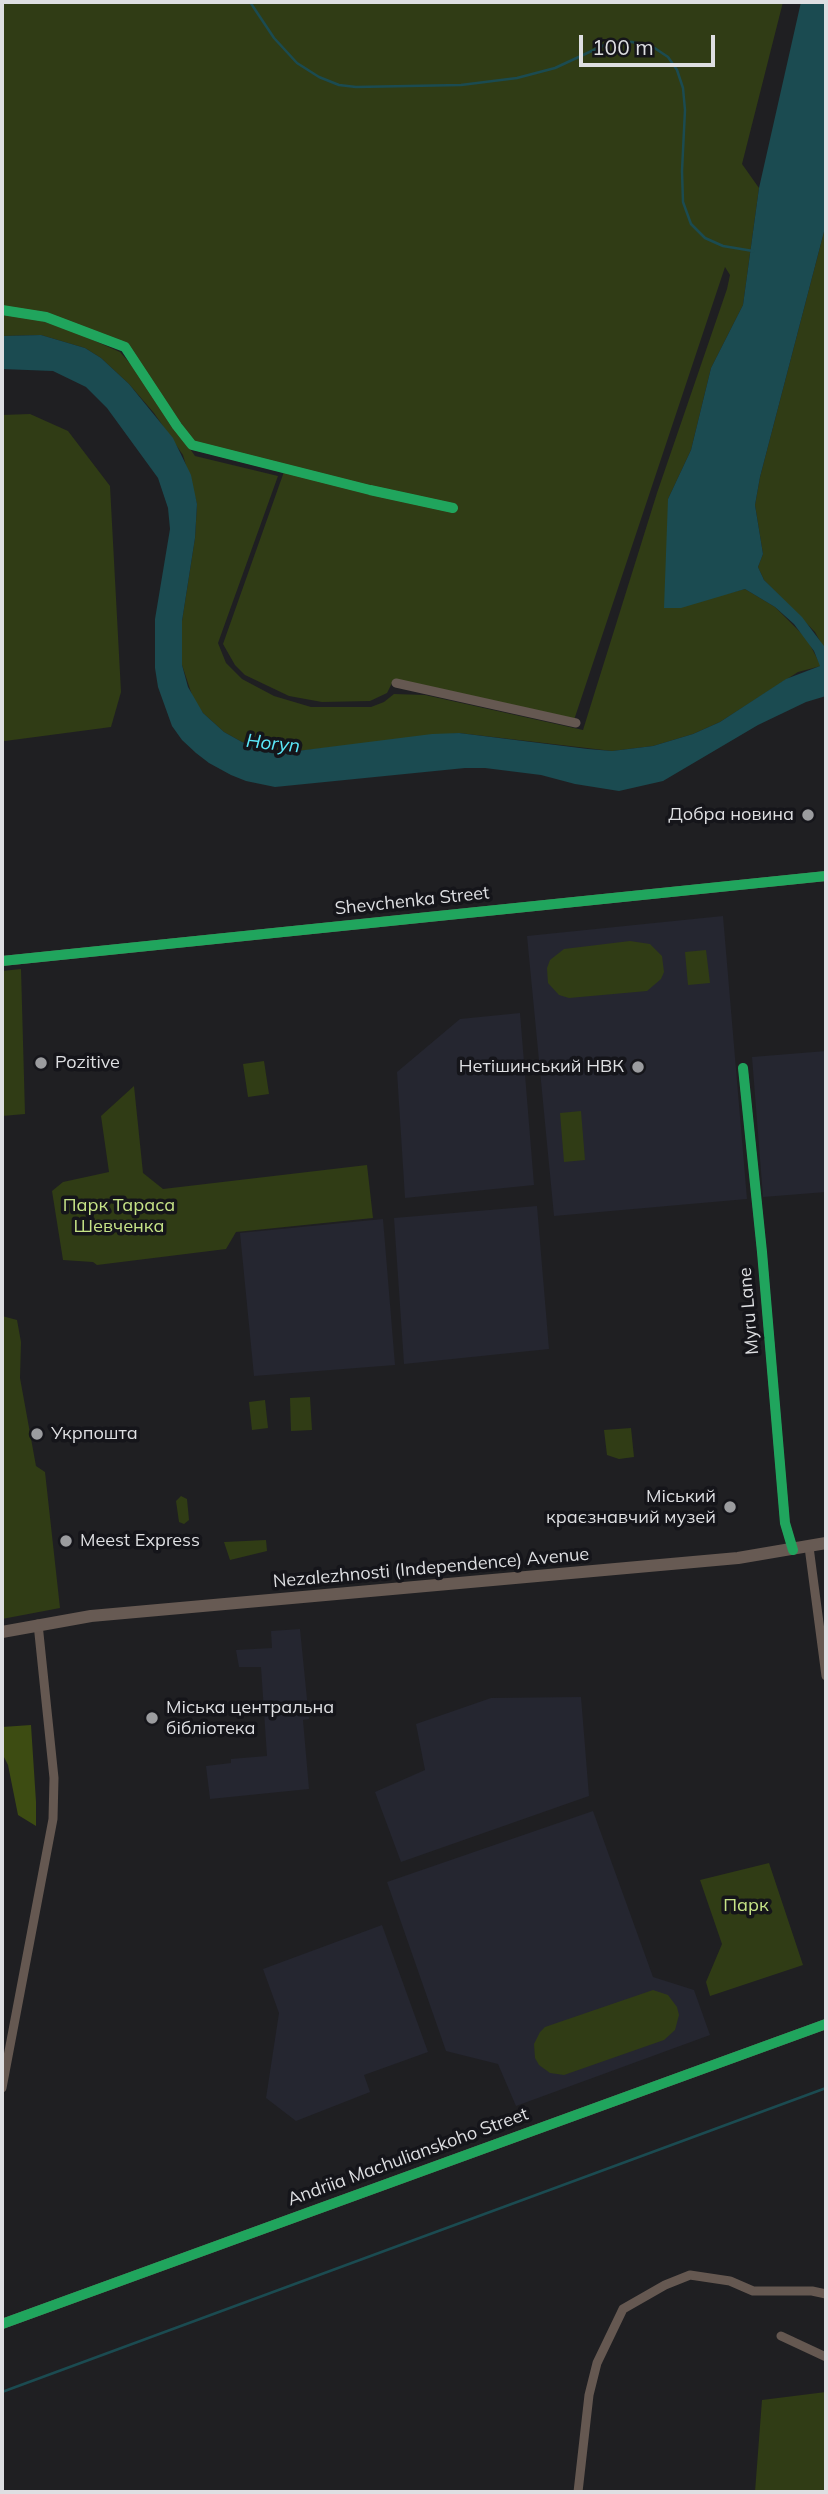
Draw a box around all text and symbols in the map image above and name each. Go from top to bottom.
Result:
scale bar [583,21,720,65]
text: 100 m [592,34,654,60]
water label: Horyn [245,730,301,758]
place label: Добра новина [668,804,794,826]
marker: Добра новина [800,807,816,823]
street label: Shevchenka Street [334,882,490,920]
place label: Pozitive [55,1052,120,1074]
marker: Pozitive [33,1055,49,1071]
place label: Нетішинський НВК [459,1056,624,1078]
marker: Нетішинський НВК [630,1059,646,1075]
park label: Парк Тараса Шевченка [63,1195,175,1238]
street label: Myru Lane [734,1266,764,1356]
place label: Укрпошта [51,1423,138,1445]
marker: Укрпошта [29,1426,45,1442]
place label: Міський краєзнавчий музей [546,1486,716,1528]
marker: Міський краєзнавчий музей [722,1499,738,1515]
place label: Meest Express [80,1530,200,1552]
marker: Meest Express [58,1533,74,1549]
street label: Nezalezhnosti (Independence) Avenue [272,1543,590,1593]
place label: Міська центральна бібліотека [166,1697,334,1740]
marker: Міська центральна бібліотека [144,1710,160,1726]
park label: Парк [723,1895,769,1917]
street label: Andriia Machulianskoho Street [285,2103,531,2211]

